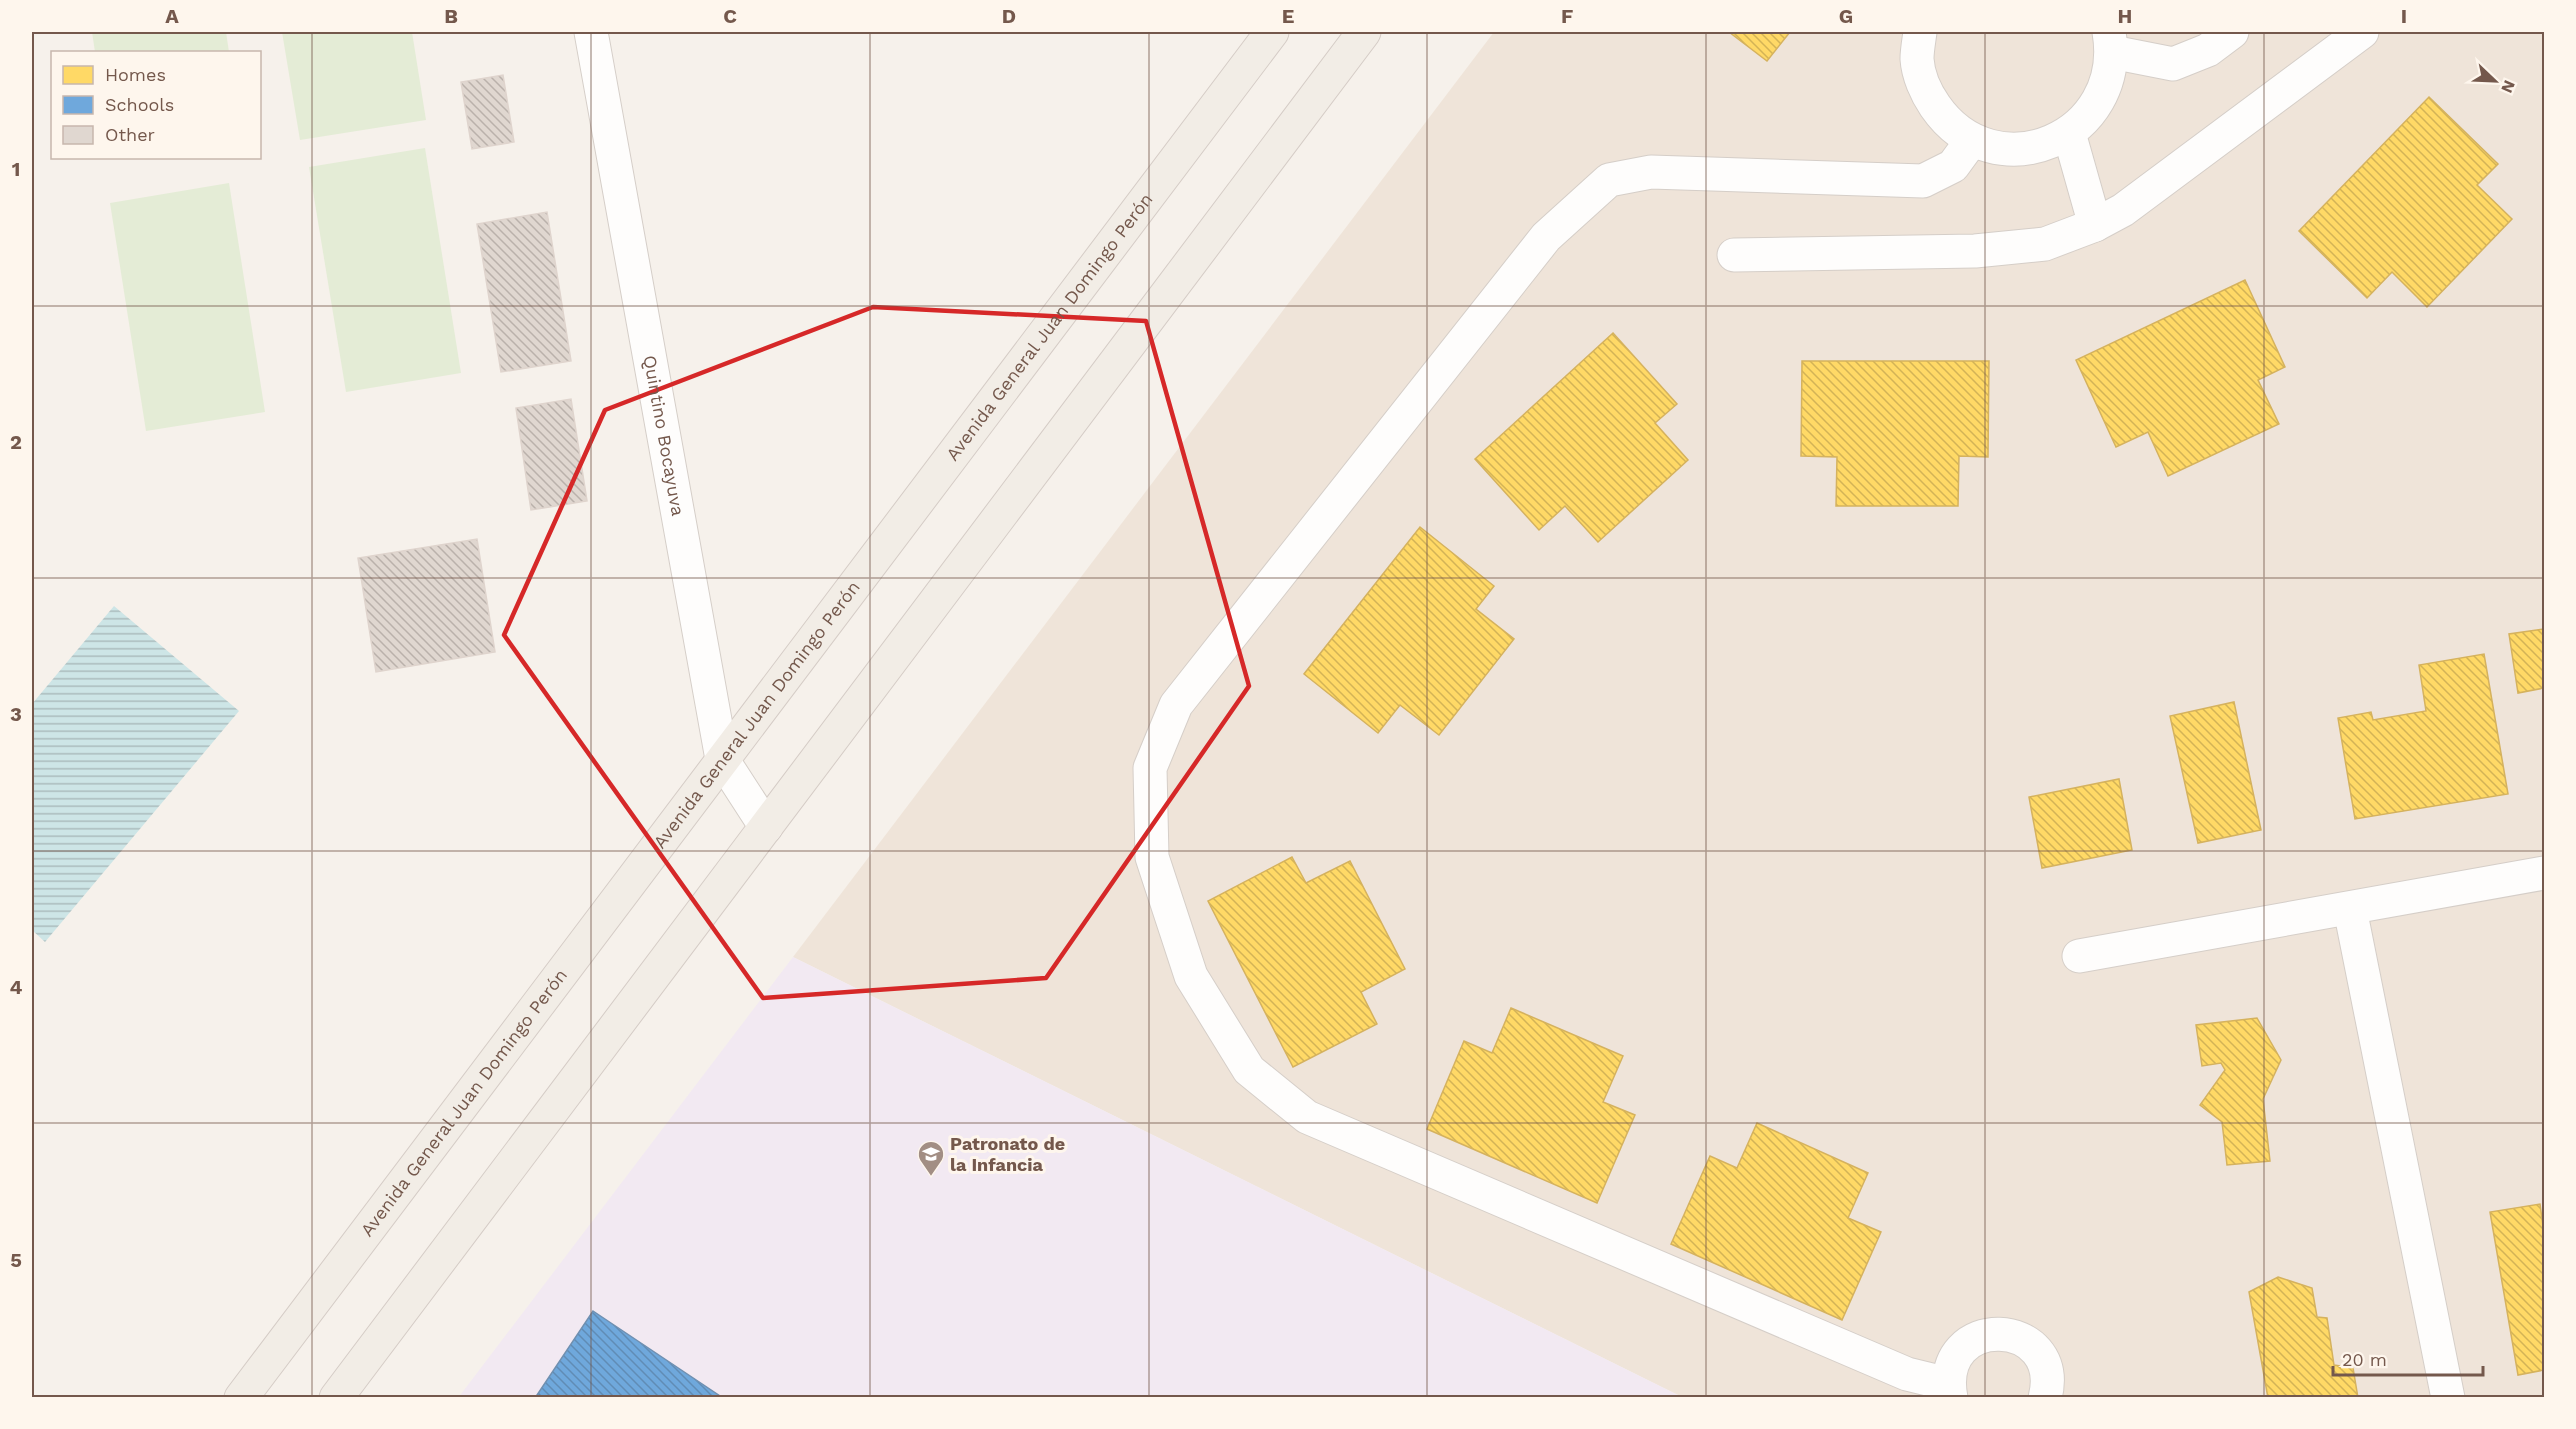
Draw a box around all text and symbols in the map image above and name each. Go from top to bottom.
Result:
text: A [165,4,179,28]
text: B [444,4,458,28]
text: C [723,4,737,28]
text: D [1002,4,1016,28]
text: E [1282,4,1294,28]
text: F [1561,4,1573,28]
text: G [1839,4,1853,28]
text: H [2118,4,2132,28]
text: I [2401,4,2407,28]
legend [51,51,261,159]
north arrow [2465,51,2525,111]
text: Homes [105,64,166,85]
text: N [2497,77,2519,96]
text: Schools [105,94,174,115]
text: Other [105,124,155,145]
text: 1 [12,157,20,181]
street label: Avenida General Juan Domingo Perón [941,189,1157,464]
street label: Quintino Bocayuva [639,353,689,517]
text: 2 [10,430,22,454]
street label: Avenida General Juan Domingo Perón [649,577,864,852]
text: 3 [10,702,22,726]
street label: Avenida General Juan Domingo Perón [356,965,571,1240]
text: 4 [10,975,23,999]
place label: Patronato de la Infancia [950,1133,1065,1175]
school or university icon: Patronato de la Infancia [916,1139,946,1177]
text: 5 [10,1248,22,1272]
scale bar [2333,1339,2483,1377]
text: 20 m [2342,1349,2387,1370]

